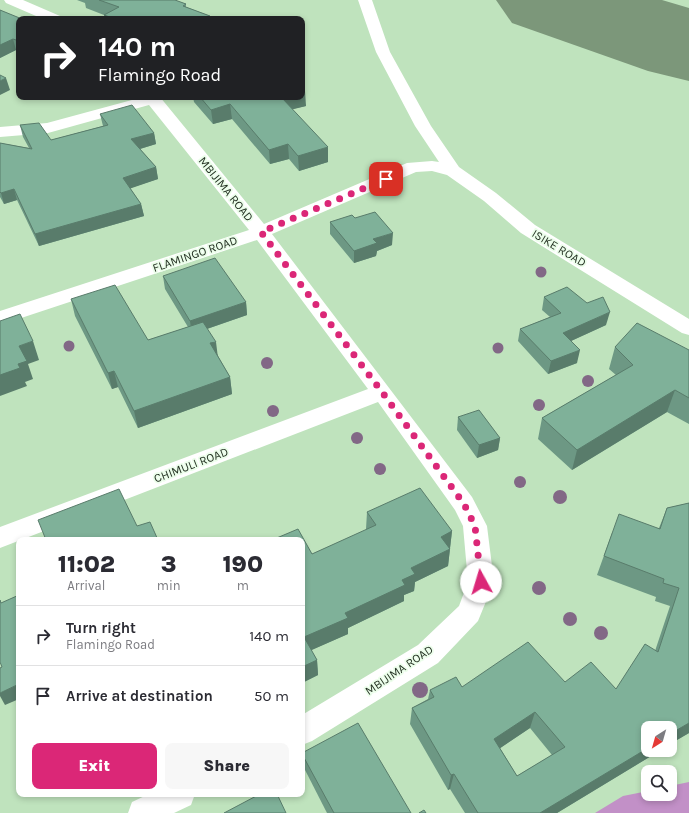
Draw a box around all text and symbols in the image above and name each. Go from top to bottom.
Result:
text: 140 m [98,30,176,63]
icon: right [32,32,84,84]
text: Flamingo Road [98,64,221,86]
street label: MBIJIMA ROAD [196,154,256,224]
pin [369,162,403,196]
icon: arrive [375,168,397,190]
street label: ISIKE ROAD [529,226,589,270]
street label: FLAMINGO ROAD [151,233,239,275]
street label: CHIMULI ROAD [152,444,230,486]
text: 11:02 [58,550,115,578]
text: 3 [161,550,177,578]
text: 190 [222,550,263,578]
position arrow [460,561,502,603]
text: Arrival [67,578,105,593]
text: min [157,578,181,593]
text: m [237,578,249,593]
text: Turn right [66,619,136,637]
icon: right [32,625,54,647]
text: 140 m [249,627,289,645]
text: Flamingo Road [66,637,155,652]
street label: MBIJIMA ROAD [362,642,436,698]
icon: arrive [32,685,54,707]
text: Arrive at destination [66,687,213,705]
text: 50 m [254,687,289,705]
north arrow [641,721,677,757]
map controls [641,721,677,801]
button: Exit [32,743,157,789]
button: Share [165,743,289,789]
button: search [641,765,677,801]

